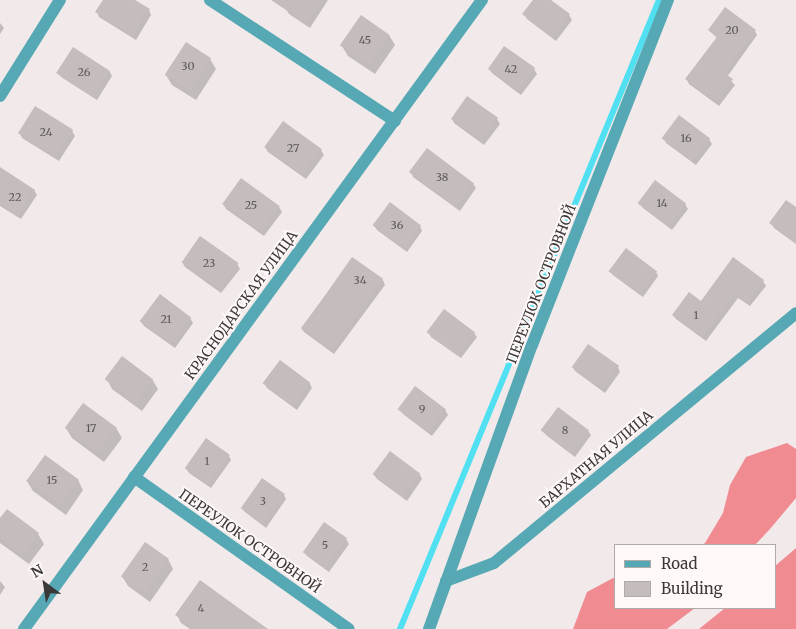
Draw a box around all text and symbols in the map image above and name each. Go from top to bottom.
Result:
house number: 20 [725,23,739,37]
house number: 45 [359,33,371,47]
house number: 30 [181,59,195,73]
house number: 42 [505,62,517,76]
house number: 26 [78,65,90,79]
house number: 24 [40,125,52,139]
house number: 16 [680,131,692,145]
house number: 27 [287,141,299,155]
house number: 38 [436,170,448,184]
house number: 22 [9,190,21,204]
house number: 14 [656,196,668,210]
house number: 25 [245,198,257,212]
street label: ПЕРЕУЛОК ОСТРОВНОЙ [503,202,579,366]
house number: 36 [391,218,403,232]
street label: КРАСНОДАРСКАЯ УЛИЦА [181,227,301,383]
house number: 23 [203,256,215,270]
house number: 34 [354,273,366,287]
house number: 1 [694,308,698,322]
house number: 21 [160,312,172,326]
house number: 9 [419,402,425,416]
street label: БАРХАТНАЯ УЛИЦА [536,407,656,511]
house number: 17 [86,421,96,435]
house number: 8 [562,423,568,437]
house number: 1 [205,454,209,468]
house number: 15 [46,473,58,487]
street label: ПЕРЕУЛОК ОСТРОВНОЙ [176,486,324,596]
house number: 3 [260,494,266,508]
house number: 5 [322,538,328,552]
legend [614,544,776,609]
text: Road [661,554,697,573]
north arrow [20,559,70,609]
house number: 2 [142,560,148,574]
text: N [28,561,47,582]
text: Building [661,579,723,598]
house number: 4 [198,601,204,615]

